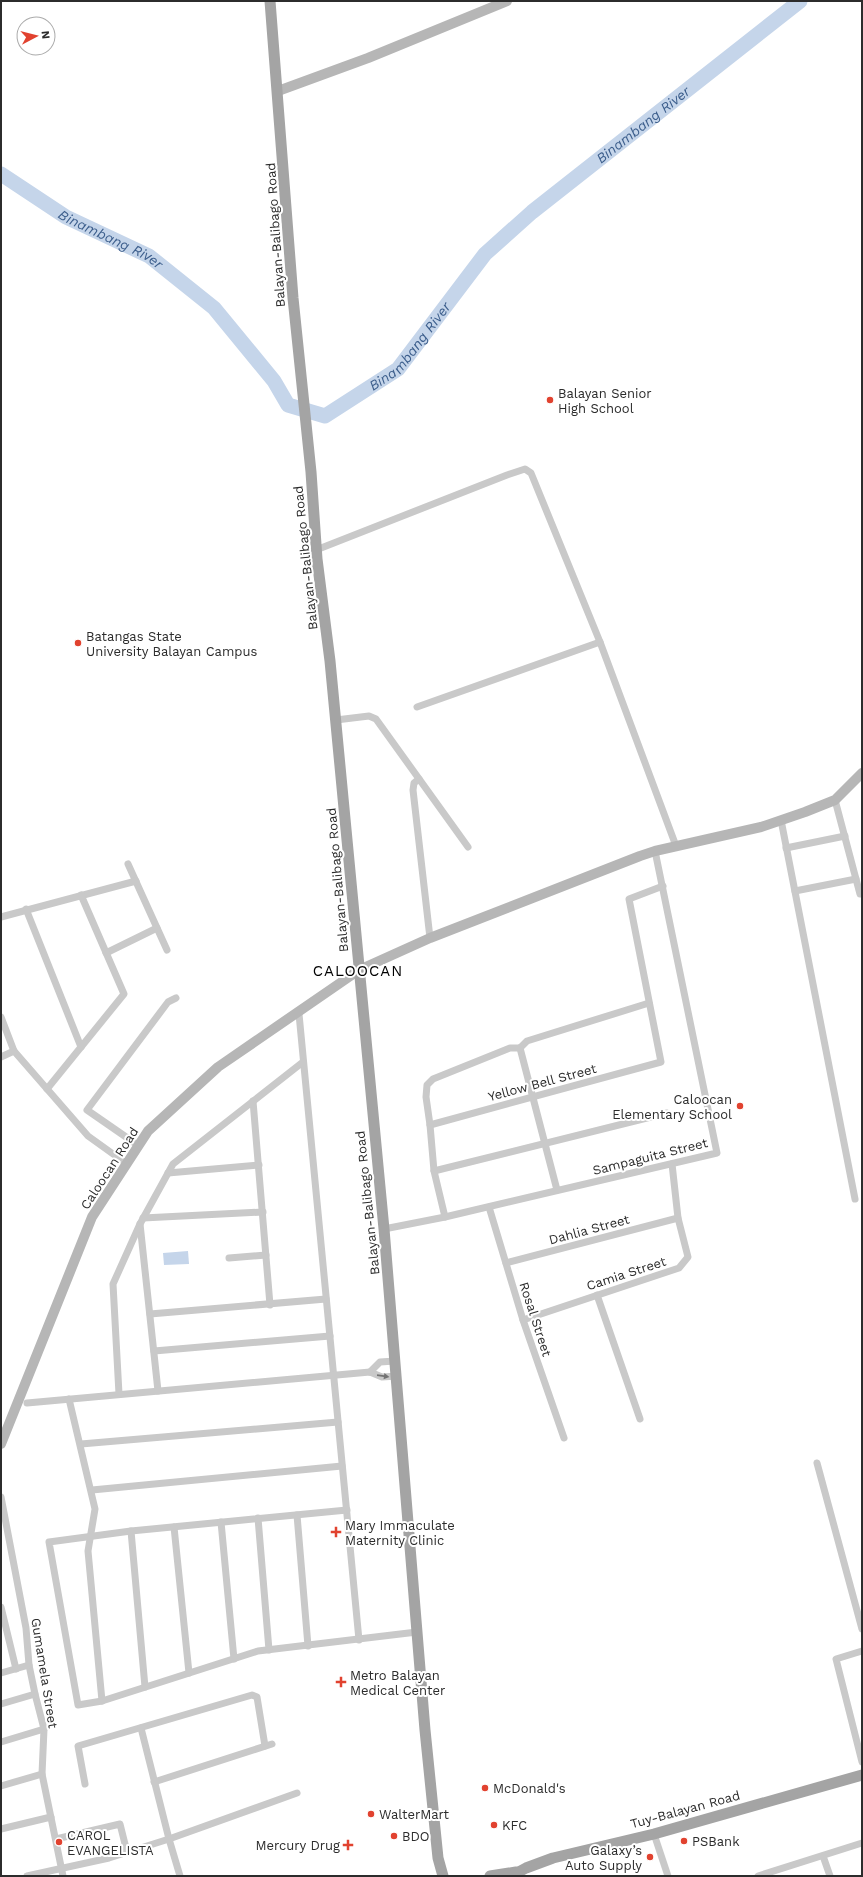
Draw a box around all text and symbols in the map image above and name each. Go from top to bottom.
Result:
north arrow [16,16,56,56]
text: N [38,30,52,40]
water label: Binambang River [593,83,693,166]
street label: Balayan-Balibago Road [263,162,288,308]
water label: Binambang River [55,206,167,272]
water label: Binambang River [366,298,454,394]
place label: Balayan Senior High School [558,386,652,416]
marker: Balayan Senior High School [545,395,555,405]
street label: Balayan-Balibago Road [290,485,321,631]
place label: Batangas State University Balayan Campus [86,629,258,659]
marker: Batangas State University Balayan Campus [73,638,83,648]
street label: Balayan-Balibago Road [324,807,351,953]
district label: CALOOCAN [313,962,403,980]
street label: Yellow Bell Street [486,1061,599,1104]
place label: Caloocan Elementary School [612,1092,732,1122]
marker: Caloocan Elementary School [735,1101,745,1111]
street label: Caloocan Road [77,1124,142,1212]
street label: Balayan-Balibago Road [352,1130,383,1276]
street label: Sampaguita Street [591,1135,710,1178]
street label: Dahlia Street [547,1211,632,1247]
street label: Camia Street [584,1253,668,1293]
street label: Rosal Street [516,1280,555,1359]
one-way arrow [377,1373,389,1379]
place label: Mary Immaculate Maternity Clinic [345,1518,455,1548]
marker: Mary Immaculate Maternity Clinic [330,1526,342,1538]
street label: Gumamela Street [28,1617,61,1730]
place label: Metro Balayan Medical Center [350,1668,445,1698]
marker: Metro Balayan Medical Center [335,1676,347,1688]
place label: McDonald's [493,1781,566,1796]
marker: McDonald's [480,1783,490,1793]
street label: Tuy-Balayan Road [629,1788,742,1831]
place label: WalterMart [379,1807,449,1822]
marker: WalterMart [366,1809,376,1819]
place label: KFC [502,1818,527,1833]
marker: KFC [489,1820,499,1830]
place label: CAROL EVANGELISTA [67,1828,154,1858]
place label: BDO [402,1829,430,1844]
marker: BDO [389,1831,399,1841]
place label: PSBank [692,1834,740,1849]
marker: PSBank [679,1836,689,1846]
marker: CAROL EVANGELISTA [54,1837,64,1847]
place label: Mercury Drug [255,1838,340,1853]
marker: Mercury Drug [343,1840,353,1850]
place label: Galaxy’s Auto Supply [565,1843,642,1873]
marker: Galaxy’s Auto Supply [645,1852,655,1862]

